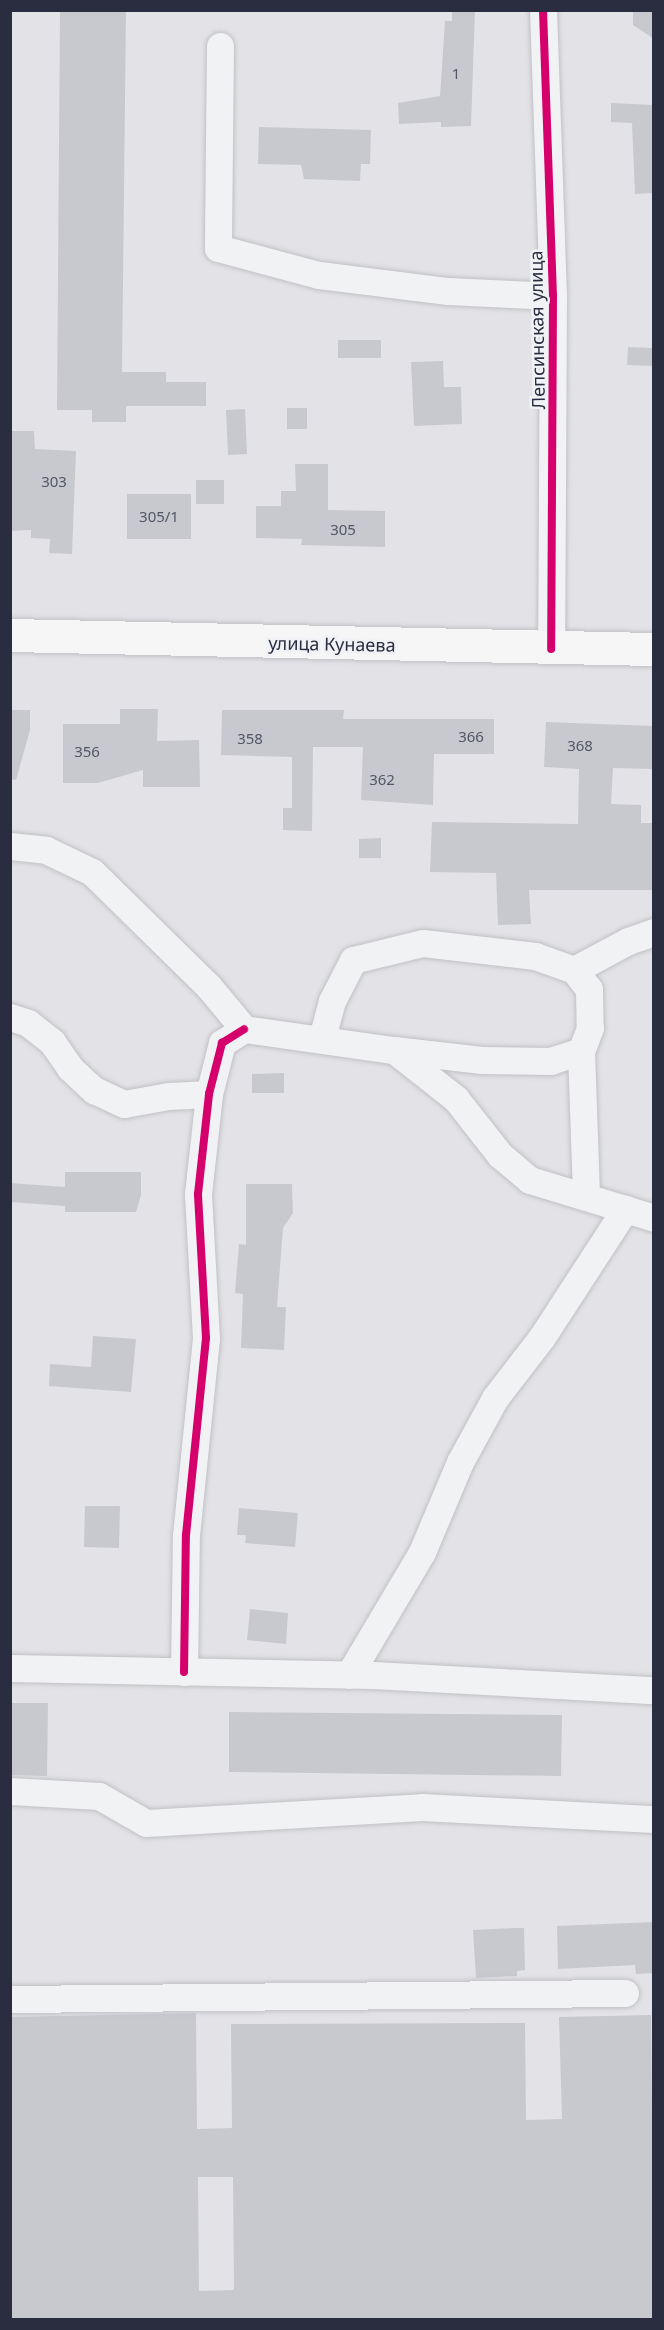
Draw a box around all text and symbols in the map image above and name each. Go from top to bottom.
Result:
house number: 1 [452,65,460,83]
street label: Лепсинская улица [525,250,549,410]
house number: 303 [41,473,67,491]
house number: 305/1 [139,508,179,526]
house number: 305 [330,521,356,539]
street label: улица Кунаева [268,632,396,656]
house number: 366 [458,728,484,746]
house number: 358 [237,730,263,748]
house number: 368 [567,737,593,755]
house number: 356 [74,743,100,761]
house number: 362 [369,771,395,789]

